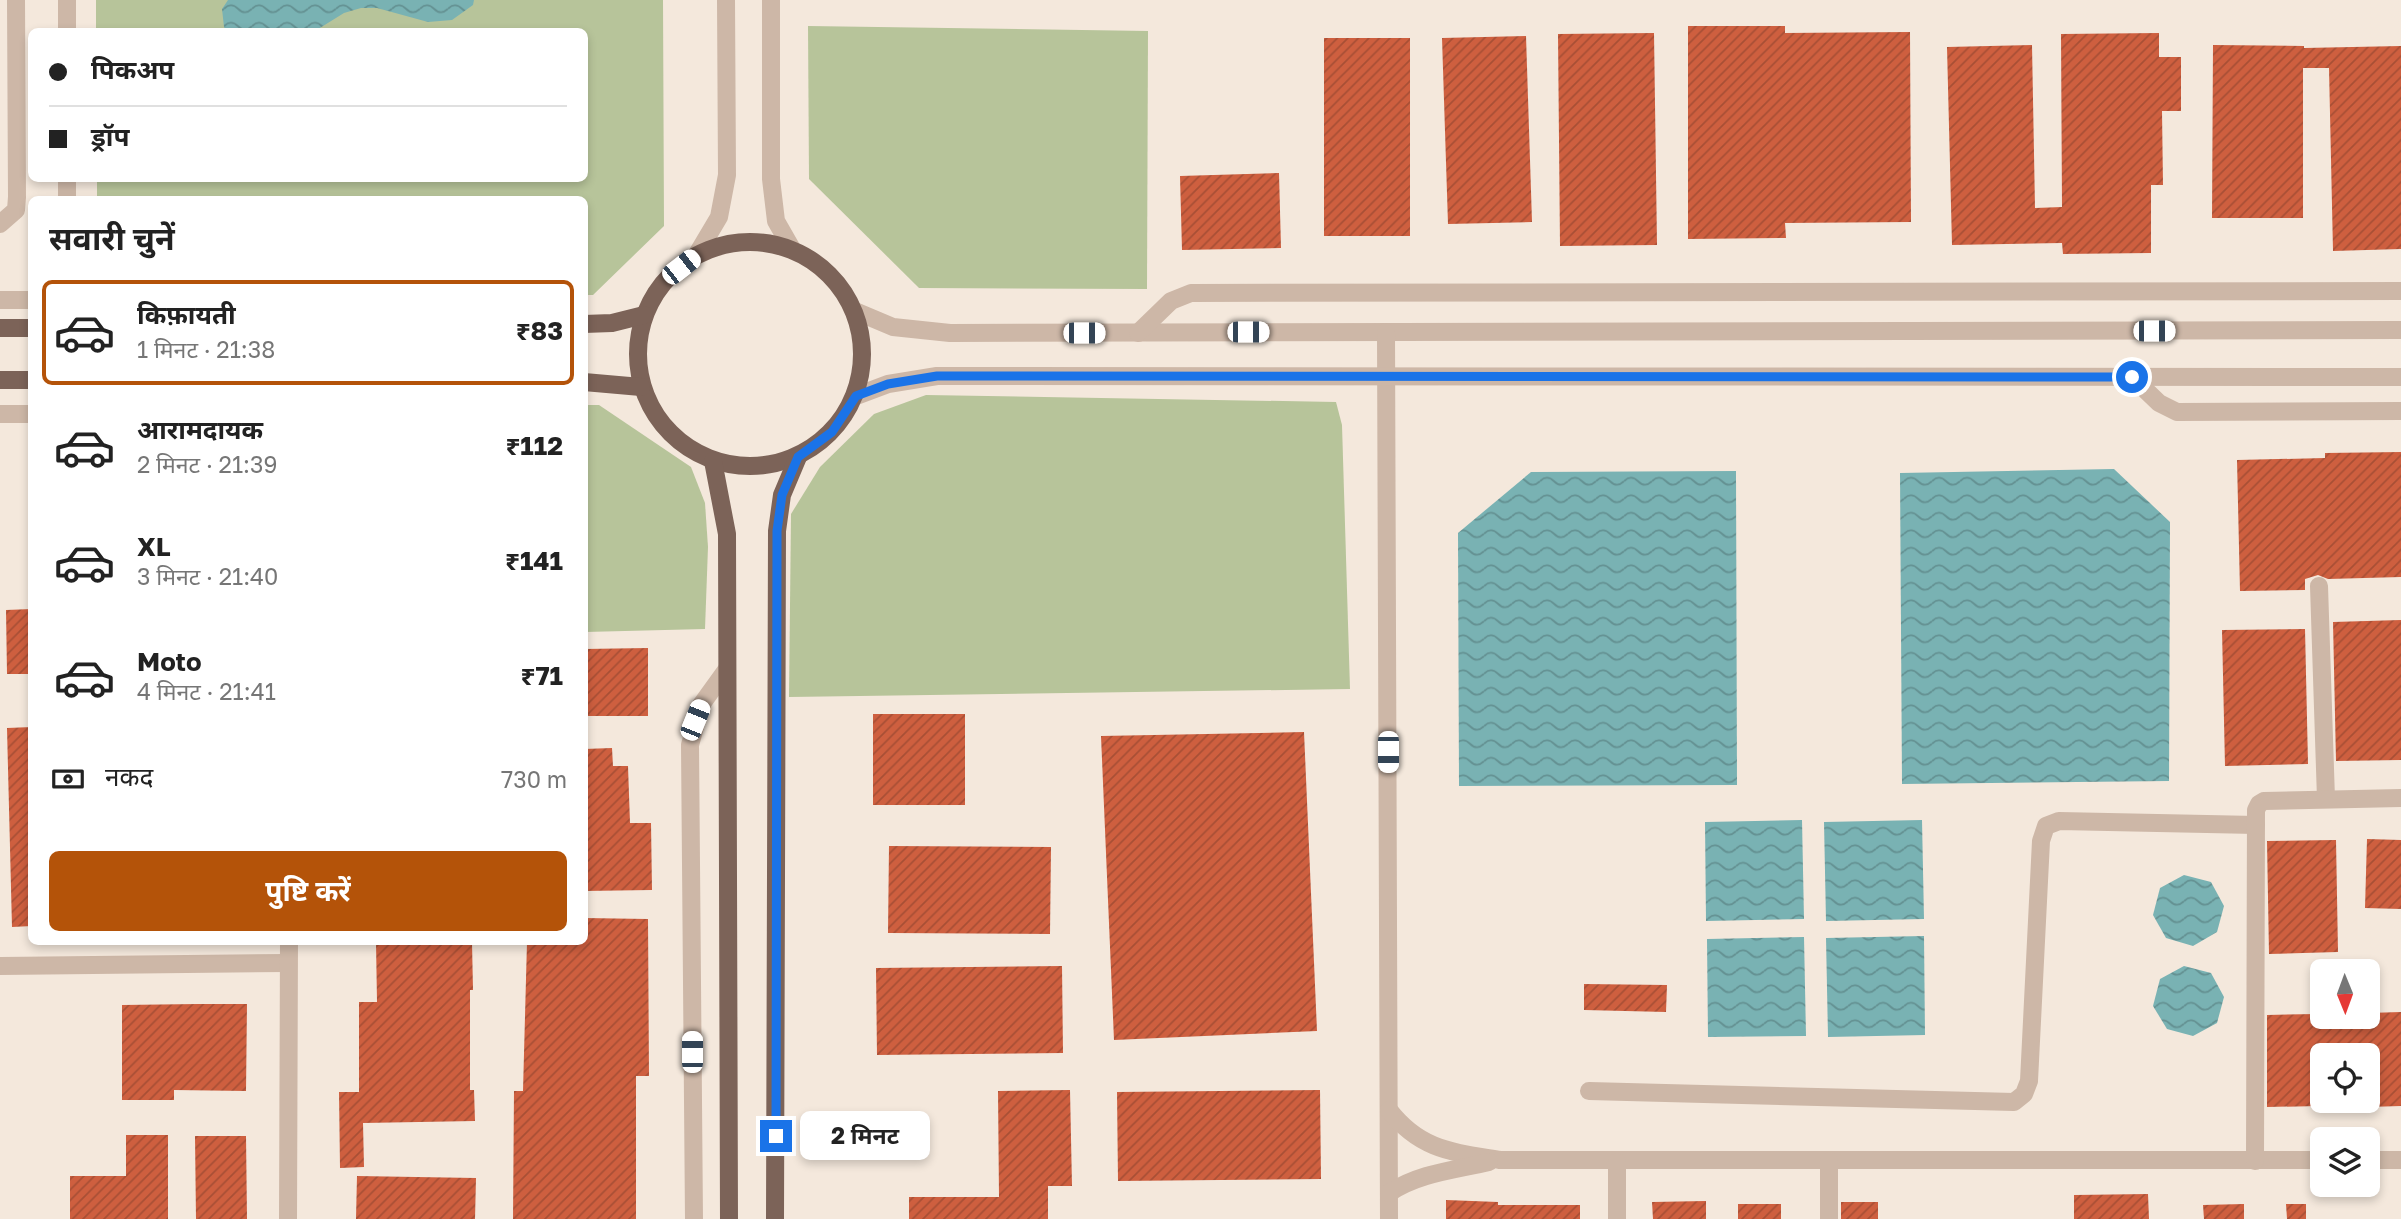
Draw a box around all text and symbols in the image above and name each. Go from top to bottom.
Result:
text: पिकअप [91,54,174,85]
text: ड्रॉप [91,121,129,152]
text: सवारी चुनें [49,219,175,257]
car [658,246,705,288]
text: किफ़ायती [137,299,236,330]
icon: car [53,301,116,364]
text: ₹83 [516,315,563,346]
car [2134,321,2176,342]
car [1228,322,1270,343]
car [1064,323,1106,344]
text: 1 मिनट · 21:38 [137,335,275,363]
route start [2116,361,2148,393]
text: आरामदायक [137,414,263,445]
icon: car [53,416,116,479]
text: ₹112 [505,430,563,461]
text: 2 मिनट · 21:39 [137,450,277,478]
icon: car [53,531,116,594]
text: XL [137,531,171,562]
text: ₹141 [505,545,563,576]
text: 3 मिनट · 21:40 [137,562,278,590]
icon: car [53,646,116,709]
text: Moto [137,646,202,677]
text: ₹71 [521,660,563,691]
text: 4 मिनट · 21:41 [137,677,276,705]
car [678,697,713,743]
car [1378,731,1399,773]
icon: cash [49,760,87,798]
text: नकद [105,761,153,792]
text: 730 m [501,765,567,793]
button: पुष्टि करें [49,851,567,931]
north arrow [2310,959,2380,1029]
map controls [2310,959,2380,1197]
car [682,1031,703,1073]
button: locate [2310,1043,2380,1113]
callout: 2 मिनट [800,1112,930,1160]
route end [760,1120,792,1152]
text: 2 मिनट [831,1121,899,1149]
button: layers [2310,1127,2380,1197]

